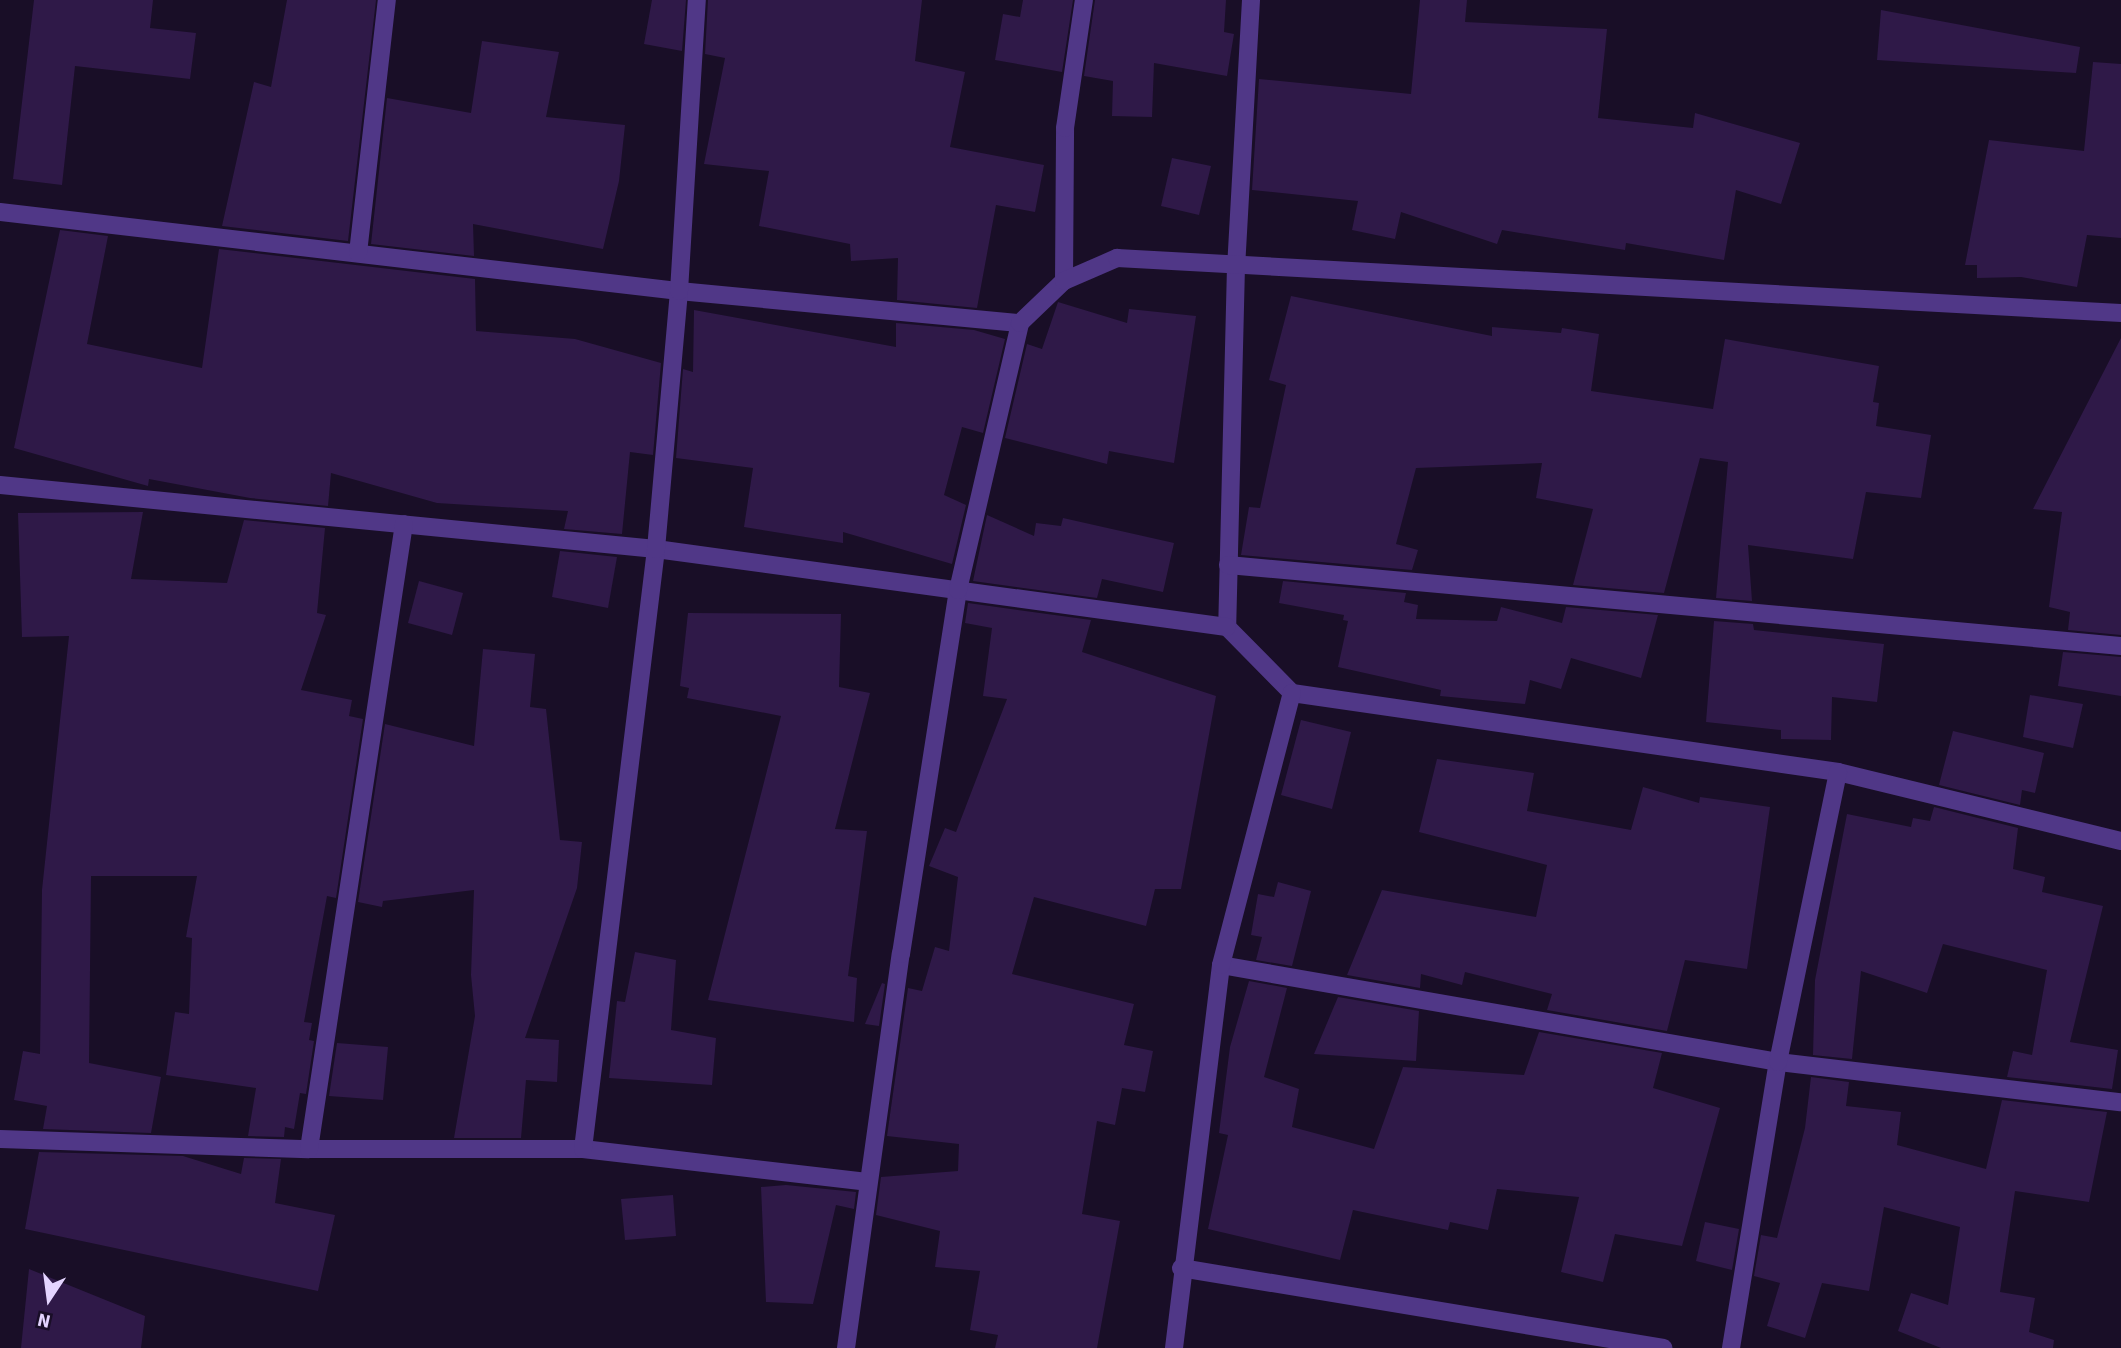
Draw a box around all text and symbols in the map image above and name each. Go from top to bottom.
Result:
north arrow [14,1264,84,1334]
text: N [35,1305,53,1335]

